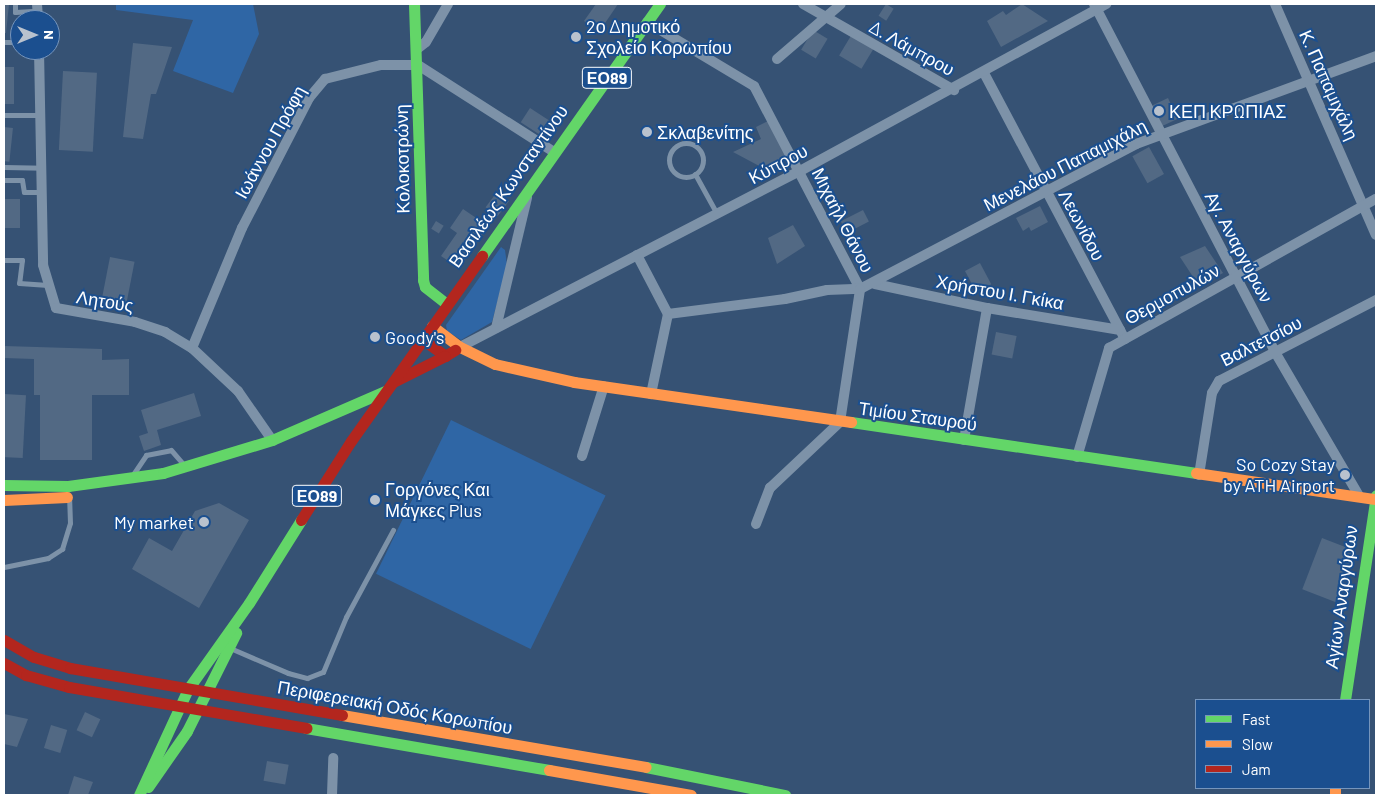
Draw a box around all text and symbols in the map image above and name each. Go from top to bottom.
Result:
north arrow [10,10,60,60]
place label: 2ο Δημοτικό Σχολείο Κορωπίου [586,16,732,58]
street label: Δ. Λάμπρου [866,16,958,80]
street label: Κ. Παπαμιχάλη [1295,27,1363,143]
text: N [41,30,58,40]
marker: 2ο Δημοτικό Σχολείο Κορωπίου [570,31,582,43]
road number: ΕΟ89 [581,64,633,92]
street label: Ιωάννου Πρόφη [230,82,310,202]
place label: ΚΕΠ ΚΡΩΠΙΑΣ [1169,100,1286,122]
street label: Βασιλέως Κωνσταντίνου [444,101,572,271]
street label: Κολοκοτρώνη [390,104,414,214]
marker: ΚΕΠ ΚΡΩΠΙΑΣ [1153,105,1165,117]
street label: Μενελάου Παπαμιχάλη [980,114,1150,216]
place label: Σκλαβενίτης [657,121,753,143]
marker: Σκλαβενίτης [641,126,653,138]
street label: Κύπρου [745,140,811,188]
street label: Μιχαήλ Θάνου [807,164,879,276]
street label: Λεωνίδου [1054,186,1110,264]
street label: Αγ. Αναργύρων [1201,188,1277,306]
street label: Θερμοπυλών [1121,259,1223,329]
street label: Χρήστου Ι. Γκίκα [934,270,1066,314]
street label: Λητούς [75,286,135,316]
street label: Βαλτετσίου [1217,311,1305,371]
place label: Goody's [385,326,444,348]
marker: Goody's [369,331,381,343]
street label: Τιμίου Σταυρού [858,397,978,435]
place label: So Cozy Stay by ATH Airport [1223,454,1335,496]
marker: So Cozy Stay by ATH Airport [1339,469,1351,481]
place label: Γοργόνες Και Μάγκες Plus [385,479,490,522]
road number: ΕΟ89 [291,482,343,510]
marker: Γοργόνες Και Μάγκες Plus [369,494,381,506]
place label: My market [114,511,194,533]
marker: My market [198,516,210,528]
street label: Αγίων Αναργύρων [1320,524,1362,670]
street label: Περιφερειακή Οδός Κορωπίου [276,676,514,738]
legend [1195,699,1370,789]
text: Fast [1242,710,1270,728]
text: Slow [1242,735,1273,753]
text: Jam [1242,760,1271,778]

